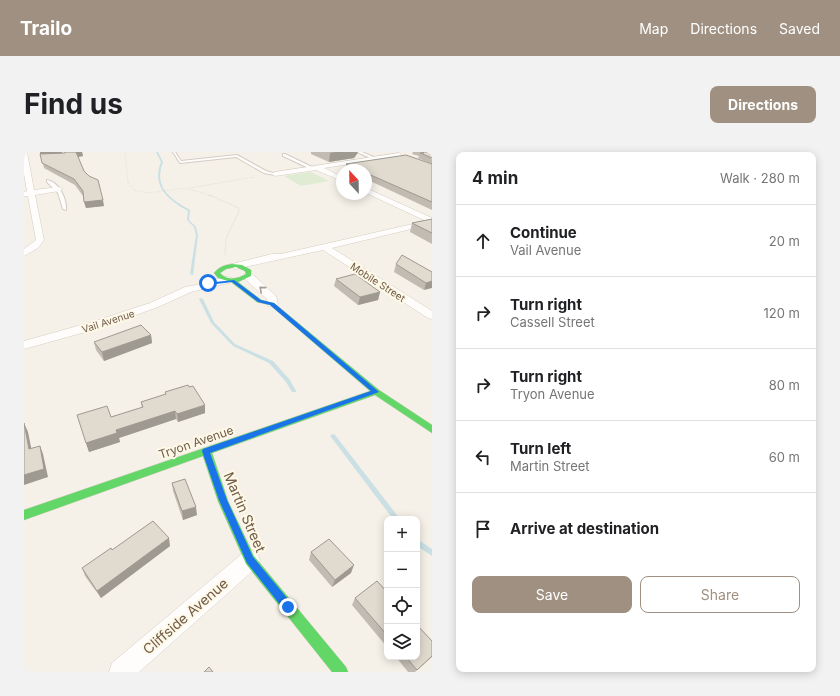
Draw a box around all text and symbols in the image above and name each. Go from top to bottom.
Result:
text: Trailo [20,17,72,40]
text: Map [639,20,668,37]
text: Directions [690,20,757,37]
text: Saved [779,20,820,37]
button: Directions [710,86,816,123]
text: Find us [24,87,123,121]
north arrow [336,164,372,200]
text: 4 min [472,168,518,188]
text: Walk · 280 m [720,170,800,186]
text: Continue [510,223,577,242]
icon: ahead [472,230,494,252]
text: 20 m [769,233,800,249]
text: Vail Avenue [510,242,581,258]
street label: Mobile Street [348,260,408,305]
route start [199,274,217,292]
one-way arrow [259,286,267,294]
text: Turn right [510,295,582,314]
icon: right [472,302,494,324]
text: 120 m [764,305,800,321]
street label: Vail Avenue [80,307,136,335]
text: Cassell Street [510,314,595,330]
text: Turn right [510,367,582,386]
icon: right [472,374,494,396]
text: 80 m [769,377,800,393]
text: Tryon Avenue [510,386,595,402]
street label: Tryon Avenue [157,422,235,462]
text: Turn left [510,439,571,458]
icon: left [472,446,494,468]
text: 60 m [769,449,800,465]
text: Martin Street [510,458,590,474]
street label: Martin Street [220,469,270,555]
map controls [384,516,420,660]
button: + [384,516,420,552]
icon: arrive [472,518,494,540]
text: Arrive at destination [510,519,659,538]
button: − [384,552,420,588]
street label: Cliffside Avenue [139,574,231,658]
button: Save [472,576,632,613]
button: Share [640,576,800,613]
button: locate [384,588,420,624]
route end [279,598,297,616]
button: layers [384,624,420,660]

